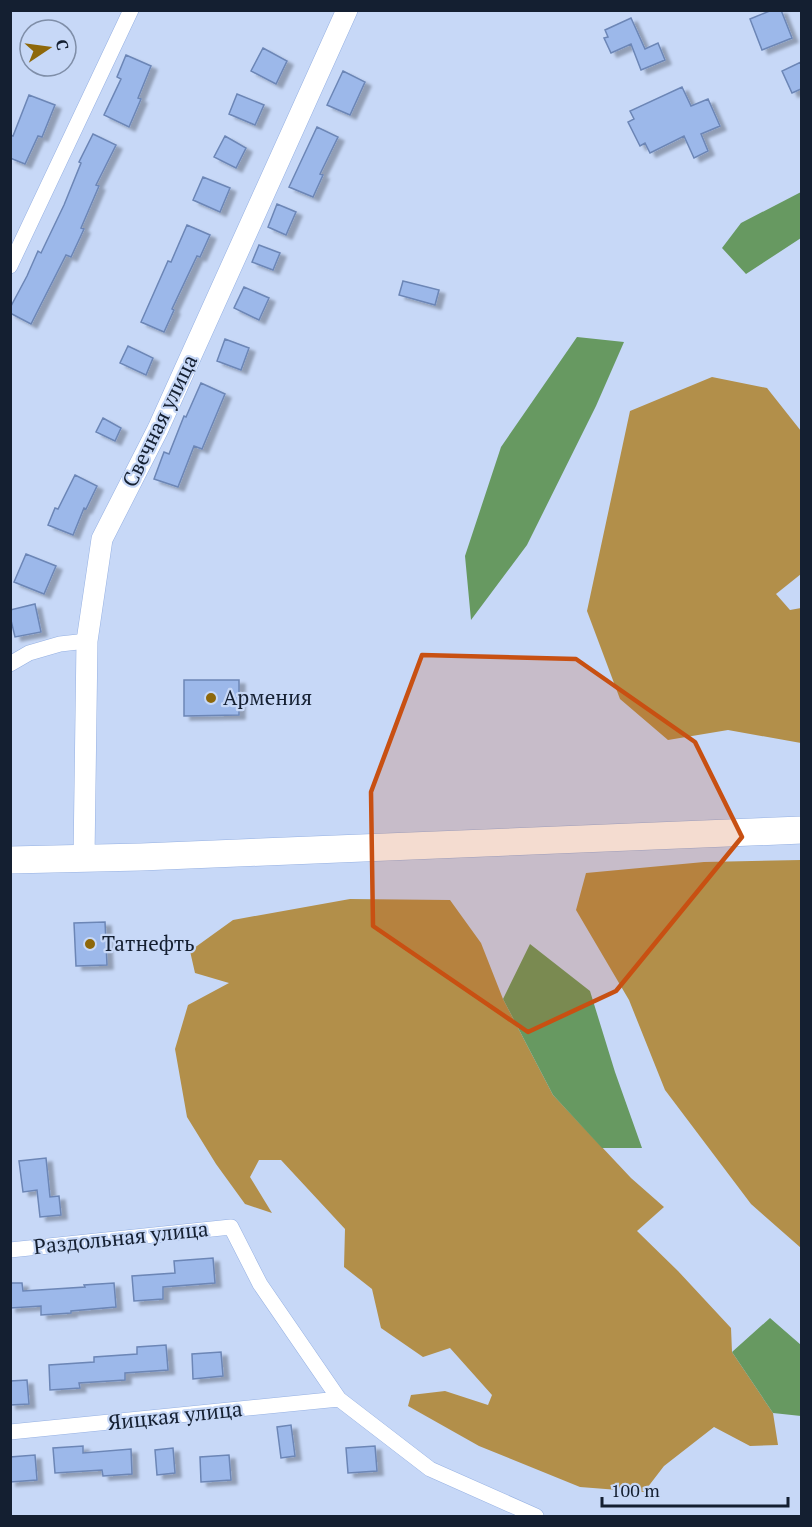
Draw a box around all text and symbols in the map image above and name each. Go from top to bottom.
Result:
north arrow [18,18,78,78]
text: С [51,37,75,52]
street label: Свечная улица [115,349,203,491]
place label: Армения [223,683,312,711]
marker: Армения [204,691,218,705]
place label: Татнефть [102,929,195,957]
marker: Татнефть [83,937,97,951]
street label: Раздольная улица [32,1214,210,1260]
street label: Яицкая улица [106,1394,244,1436]
scale bar [602,1470,788,1508]
text: 100 m [611,1478,660,1502]

